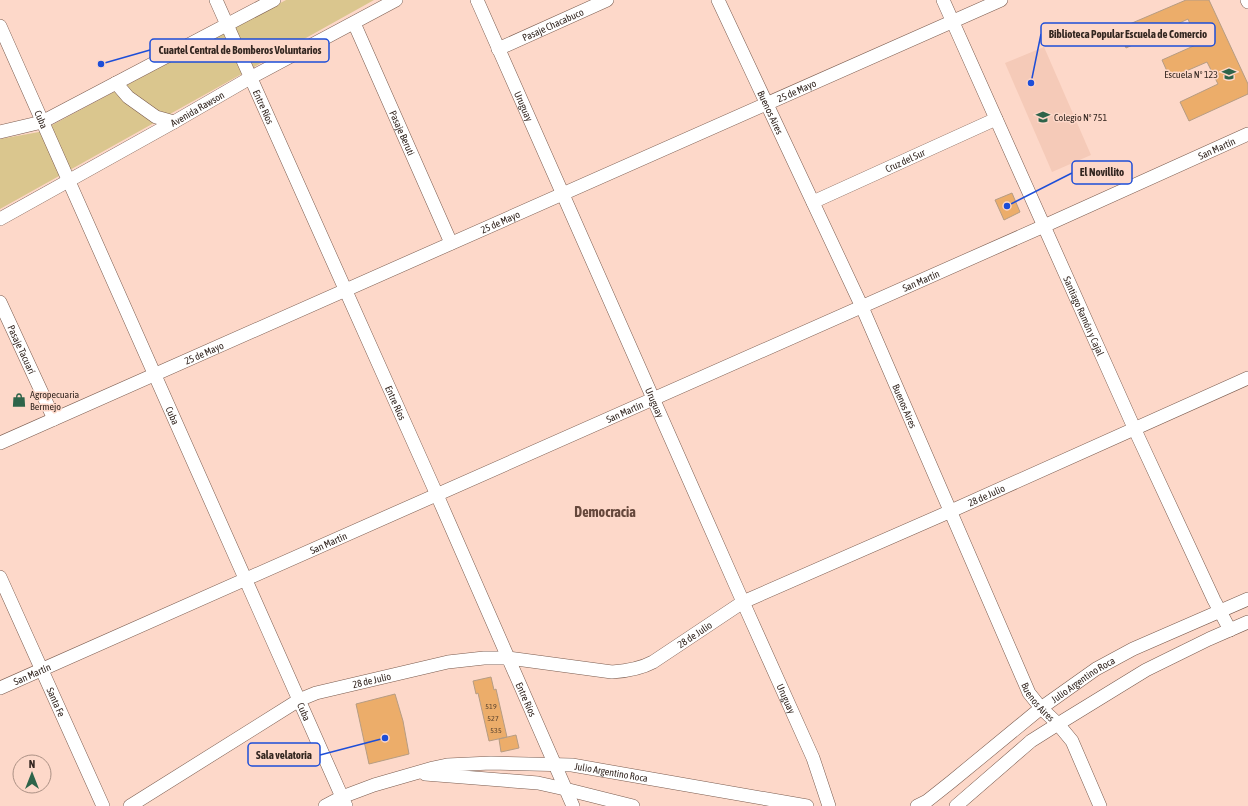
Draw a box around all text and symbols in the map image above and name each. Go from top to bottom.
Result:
street label: Pasaje Chacabuco [521,6,586,43]
callout: Biblioteca Popular Escuela de Comercio [1041,23,1215,46]
text: Biblioteca Popular Escuela de Comercio [1049,28,1207,40]
callout: Cuartel Central de Bomberos Voluntarios [150,39,329,62]
text: Cuartel Central de Bomberos Voluntarios [159,44,322,56]
school or university icon: Escuela N° 123 [1221,66,1237,82]
place label: Escuela N° 123 [1164,69,1218,80]
street label: 25 de Mayo [775,77,818,104]
street label: Entre Ríos [251,88,276,126]
street label: Avenida Rawson [169,89,226,129]
street label: Buenos Aires [755,89,785,136]
street label: Uruguay [512,90,535,123]
street label: Cuba [32,109,50,131]
street label: Pasaje Beruti [387,109,417,157]
school or university icon: Colegio N° 751 [1035,109,1051,125]
place label: Colegio N° 751 [1054,112,1107,123]
street label: San Martín [1197,135,1237,162]
street label: Cruz del Sur [884,146,928,175]
callout: El Novillito [1072,161,1132,184]
text: El Novillito [1080,166,1124,178]
street label: 25 de Mayo [479,209,522,236]
street label: San Martín [901,268,941,294]
street label: Santiago Ramón y Cajal [1061,275,1106,358]
street label: Pasaje Tacuarí [5,323,38,376]
street label: 25 de Mayo [183,340,226,367]
street label: Buenos Aires [890,383,919,430]
street label: Entre Ríos [383,384,408,422]
street label: Uruguay [643,386,666,419]
place label: Agropecuaria Bermejo [30,389,80,412]
shop icon: Agropecuaria Bermejo [11,392,27,408]
street label: San Martín [605,399,645,425]
street label: Cuba [163,405,181,427]
street label: 28 de Julio [966,483,1007,509]
district label: Democracia [574,504,636,520]
street label: San Martín [308,530,349,556]
street label: 28 de Julio [675,619,714,650]
street label: Julio Argentino Roca [1049,655,1117,705]
street label: San Martín [12,661,53,687]
street label: 28 de Julio [351,671,392,690]
street label: Entre Ríos [514,681,538,719]
street label: Buenos Aires [1019,681,1057,724]
street label: Uruguay [774,682,797,715]
street label: Santa Fe [44,686,67,719]
street label: Cuba [295,701,313,723]
house number: 519 [485,702,497,711]
house number: 527 [487,714,499,723]
house number: 535 [490,726,502,735]
callout: Sala velatoria [248,743,320,766]
text: Sala velatoria [256,749,312,761]
north arrow [12,754,52,794]
text: N [29,758,35,770]
street label: Julio Argentino Roca [574,761,649,784]

